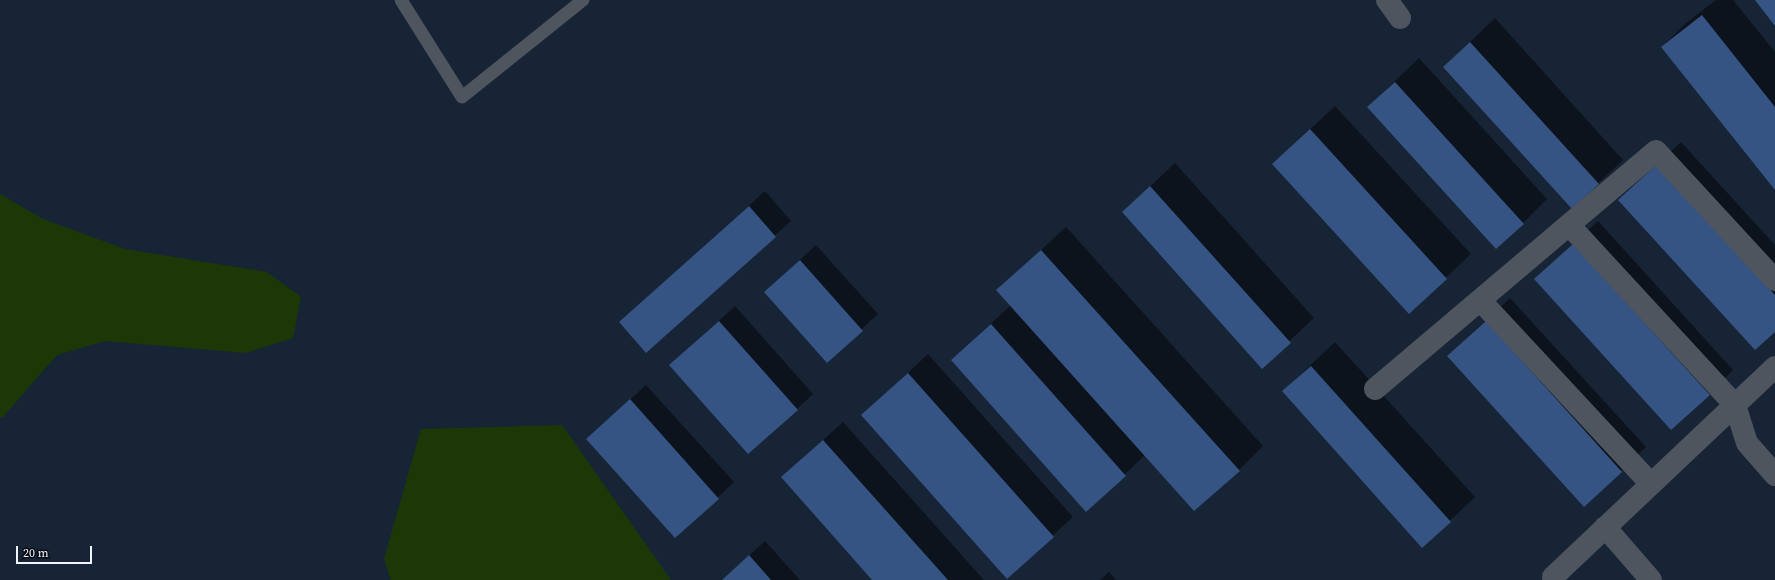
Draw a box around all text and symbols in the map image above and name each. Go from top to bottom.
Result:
scale bar [18,538,94,564]
text: 20 m [23,545,49,561]

